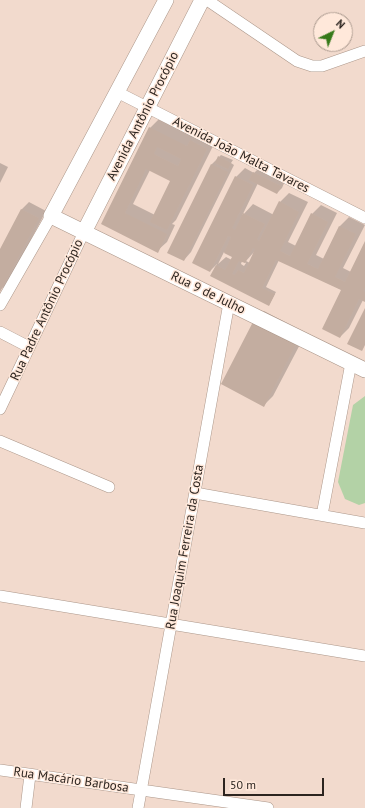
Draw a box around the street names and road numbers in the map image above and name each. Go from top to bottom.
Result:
street label: Avenida Antônio Procópio [104,49,182,183]
street label: Avenida João Malta Tavares [170,114,312,196]
street label: Rua Padre Antônio Procópio [7,237,87,383]
street label: Rua 9 de Julho [168,268,248,318]
street label: Rua Joaquim Ferreira da Costa [163,463,207,631]
street label: Rua Macário Barbosa [12,764,130,796]

